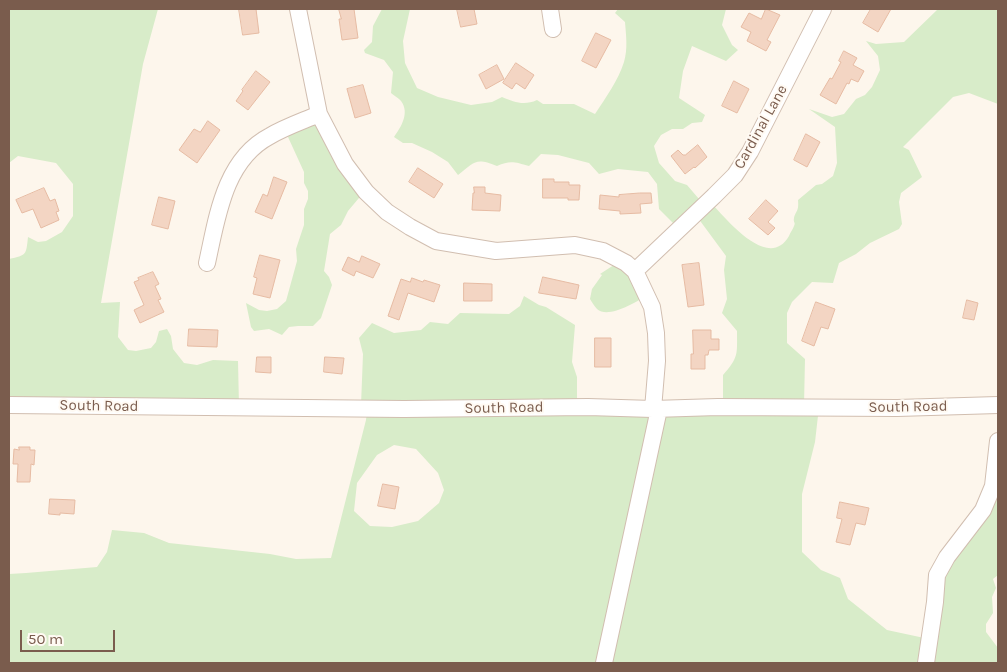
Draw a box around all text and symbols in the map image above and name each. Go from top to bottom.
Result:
street label: Cardinal Lane [731,82,791,172]
street label: South Road [59,396,139,416]
street label: South Road [868,397,948,417]
street label: South Road [464,398,544,418]
scale bar [22,620,118,652]
text: 50 m [28,630,63,648]

